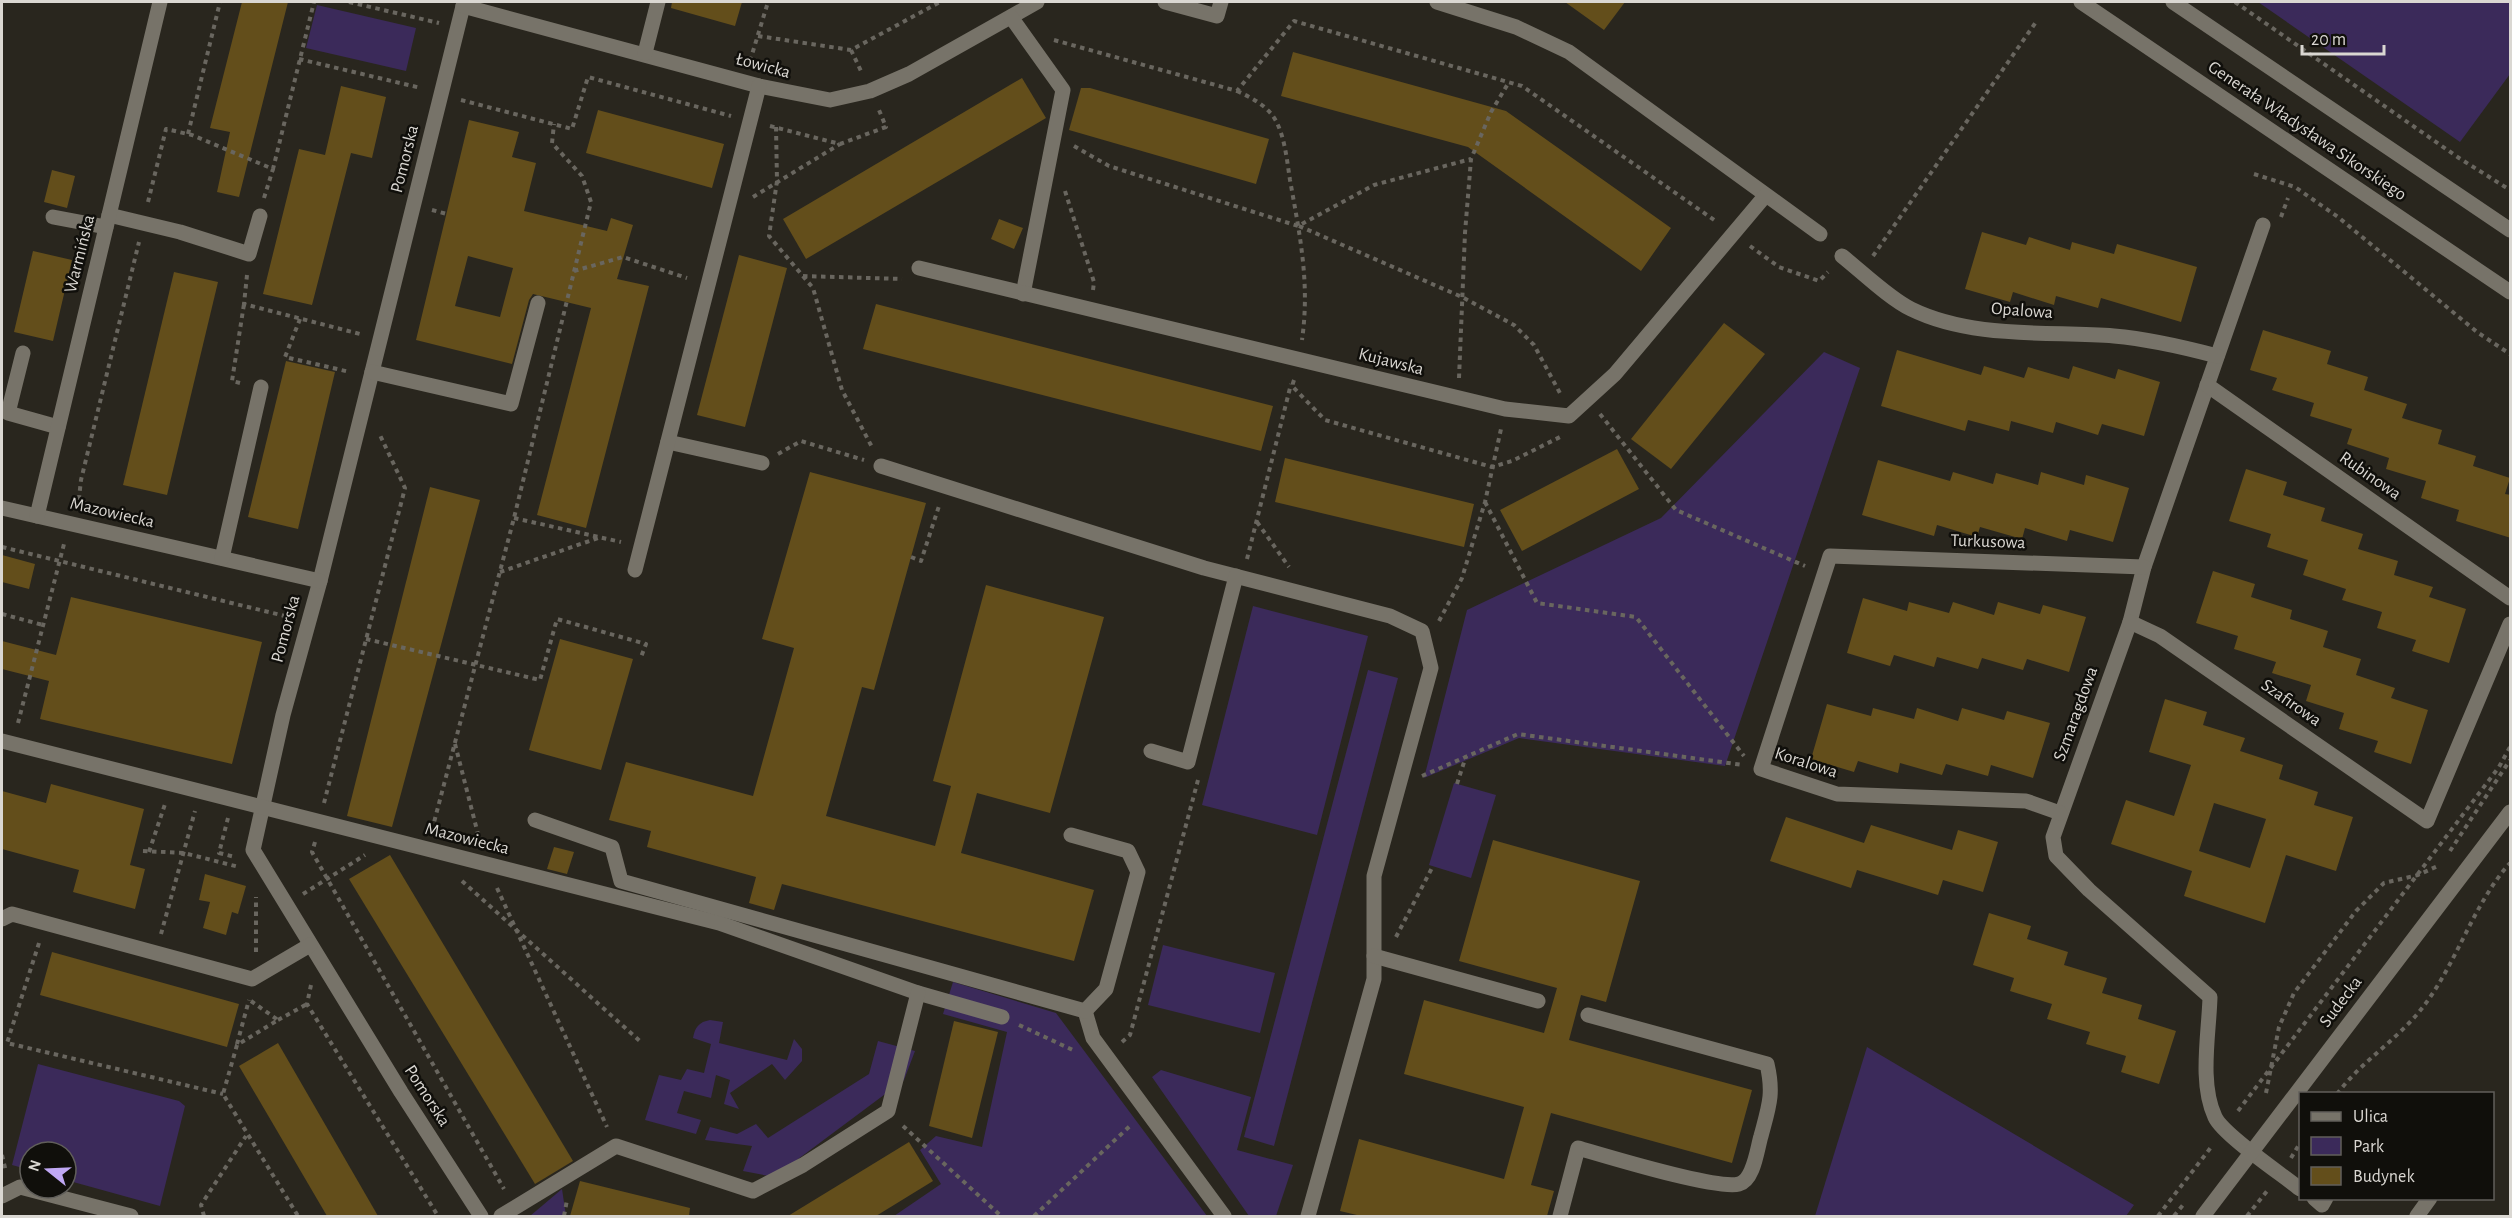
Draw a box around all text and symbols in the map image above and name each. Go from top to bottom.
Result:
scale bar [2302,18,2384,56]
text: 20 m [2311,31,2346,49]
street label: Łowicka [734,50,792,82]
street label: Generała Władysława Sikorskiego [2205,58,2410,204]
street label: Pomorska [388,123,422,195]
street label: Warmińska [62,213,98,295]
street label: Opalowa [1990,300,2054,322]
street label: Kujawska [1357,345,1425,379]
street label: Rubinowa [2336,448,2404,504]
street label: Mazowiecka [68,495,156,531]
street label: Turkusowa [1950,532,2026,552]
street label: Pomorska [268,593,304,665]
street label: Szmaragdowa [2051,664,2101,764]
street label: Szafirowa [2258,676,2324,730]
street label: Koralowa [1772,744,1840,782]
street label: Mazowiecka [423,820,511,858]
street label: Sudecka [2316,973,2366,1031]
street label: Pomorska [401,1062,453,1130]
legend [2299,1092,2494,1200]
text: Ulica [2353,1108,2388,1126]
text: Park [2353,1138,2385,1156]
north arrow [18,1140,78,1200]
text: N [25,1158,44,1173]
text: Budynek [2353,1168,2415,1186]

